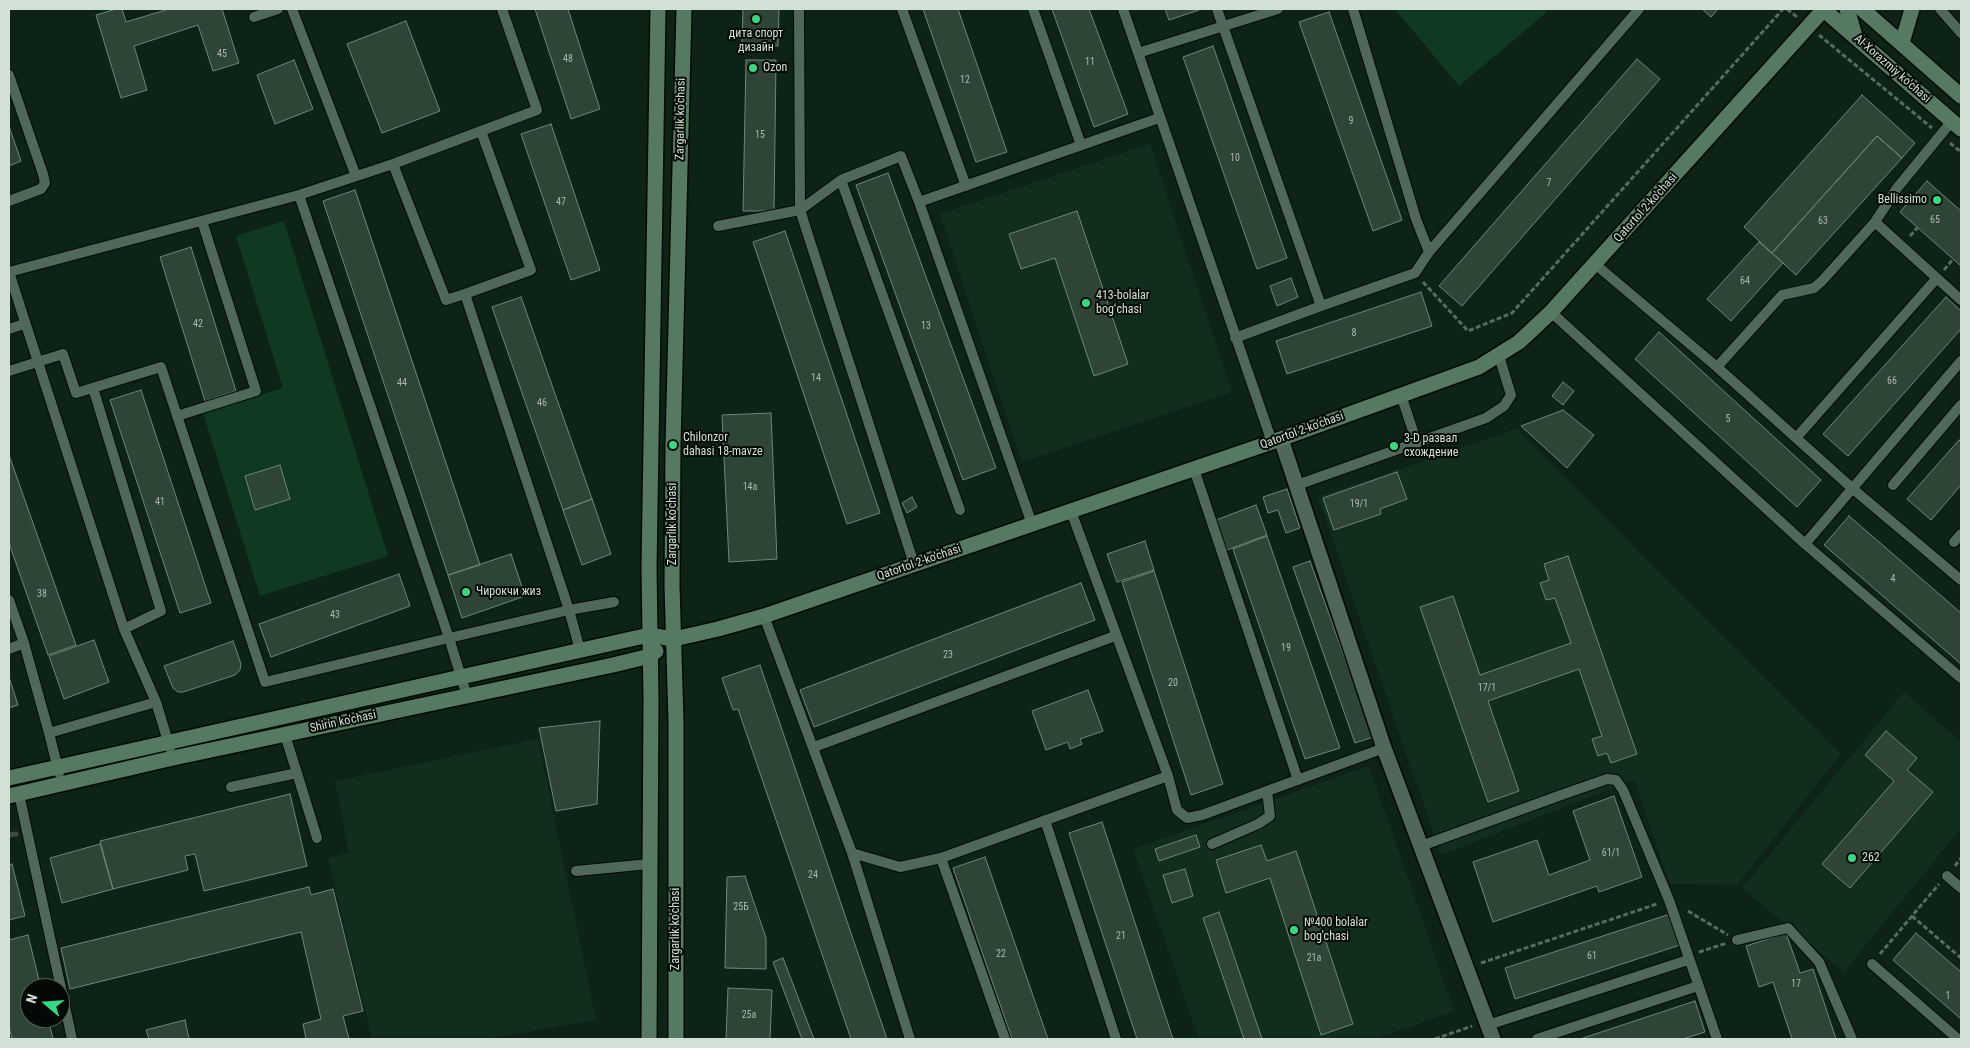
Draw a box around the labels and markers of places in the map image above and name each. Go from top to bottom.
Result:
marker: дита спорт дизайн [750,13,762,25]
place label: дита спорт дизайн [729,27,783,55]
place label: Ozon [763,61,787,75]
marker: Ozon [747,62,759,74]
place label: Bellissimo [1878,193,1927,207]
marker: Bellissimo [1931,194,1943,206]
place label: 413-bolalar bogʻchasi [1096,289,1149,317]
marker: 413-bolalar bogʻchasi [1080,297,1092,309]
place label: Chilonzor dahasi 18-mavze [683,431,763,459]
place label: 3-D развал схождение [1404,432,1458,460]
marker: Chilonzor dahasi 18-mavze [667,439,679,451]
marker: 3-D развал схождение [1388,440,1400,452]
place label: Чирокчи жиз [476,585,541,599]
marker: Чирокчи жиз [460,586,472,598]
place label: 262 [1862,851,1880,865]
marker: 262 [1846,852,1858,864]
place label: №400 bolalar bog'chasi [1304,916,1368,944]
marker: №400 bolalar bog'chasi [1288,924,1300,936]

